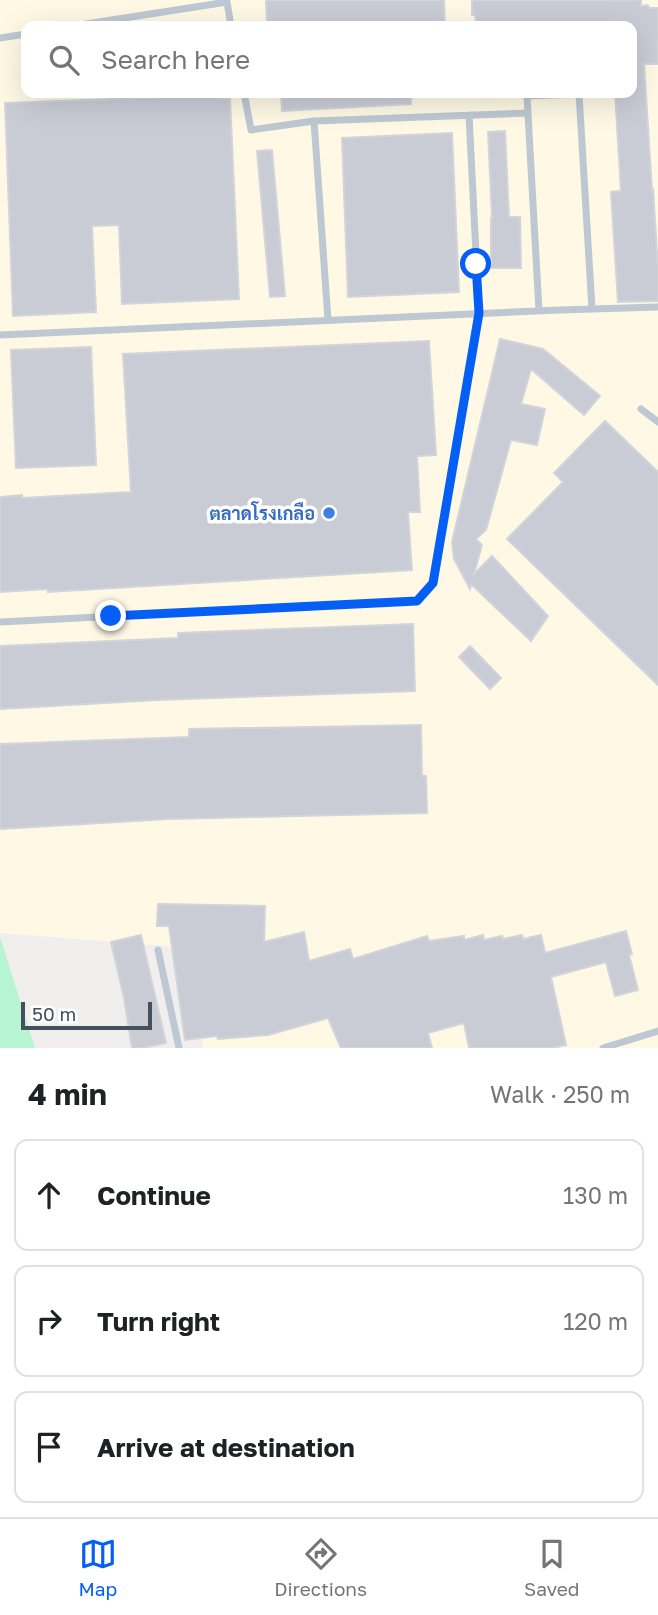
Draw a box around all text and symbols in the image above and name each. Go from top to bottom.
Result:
search box [21,21,637,98]
icon: search [45,41,83,79]
text: Search here [101,44,250,75]
route start [460,248,491,279]
place label: ตลาดโรงเกลือ [209,501,315,524]
marker: ตลาดโรงเกลือ [321,505,337,521]
route end [95,600,126,631]
scale bar [21,999,152,1031]
text: 50 m [32,1002,76,1025]
text: 4 min [28,1076,107,1112]
text: Walk · 250 m [490,1080,630,1108]
icon: ahead [30,1176,68,1214]
text: Continue [97,1180,211,1211]
text: 130 m [563,1181,628,1209]
icon: right [30,1302,68,1340]
text: Turn right [97,1306,220,1337]
text: 120 m [563,1307,628,1335]
icon: arrive [30,1428,68,1466]
text: Arrive at destination [97,1432,355,1463]
tab: Map [78,1535,117,1600]
tab: Directions [274,1535,367,1600]
tab: Saved [524,1535,580,1600]

